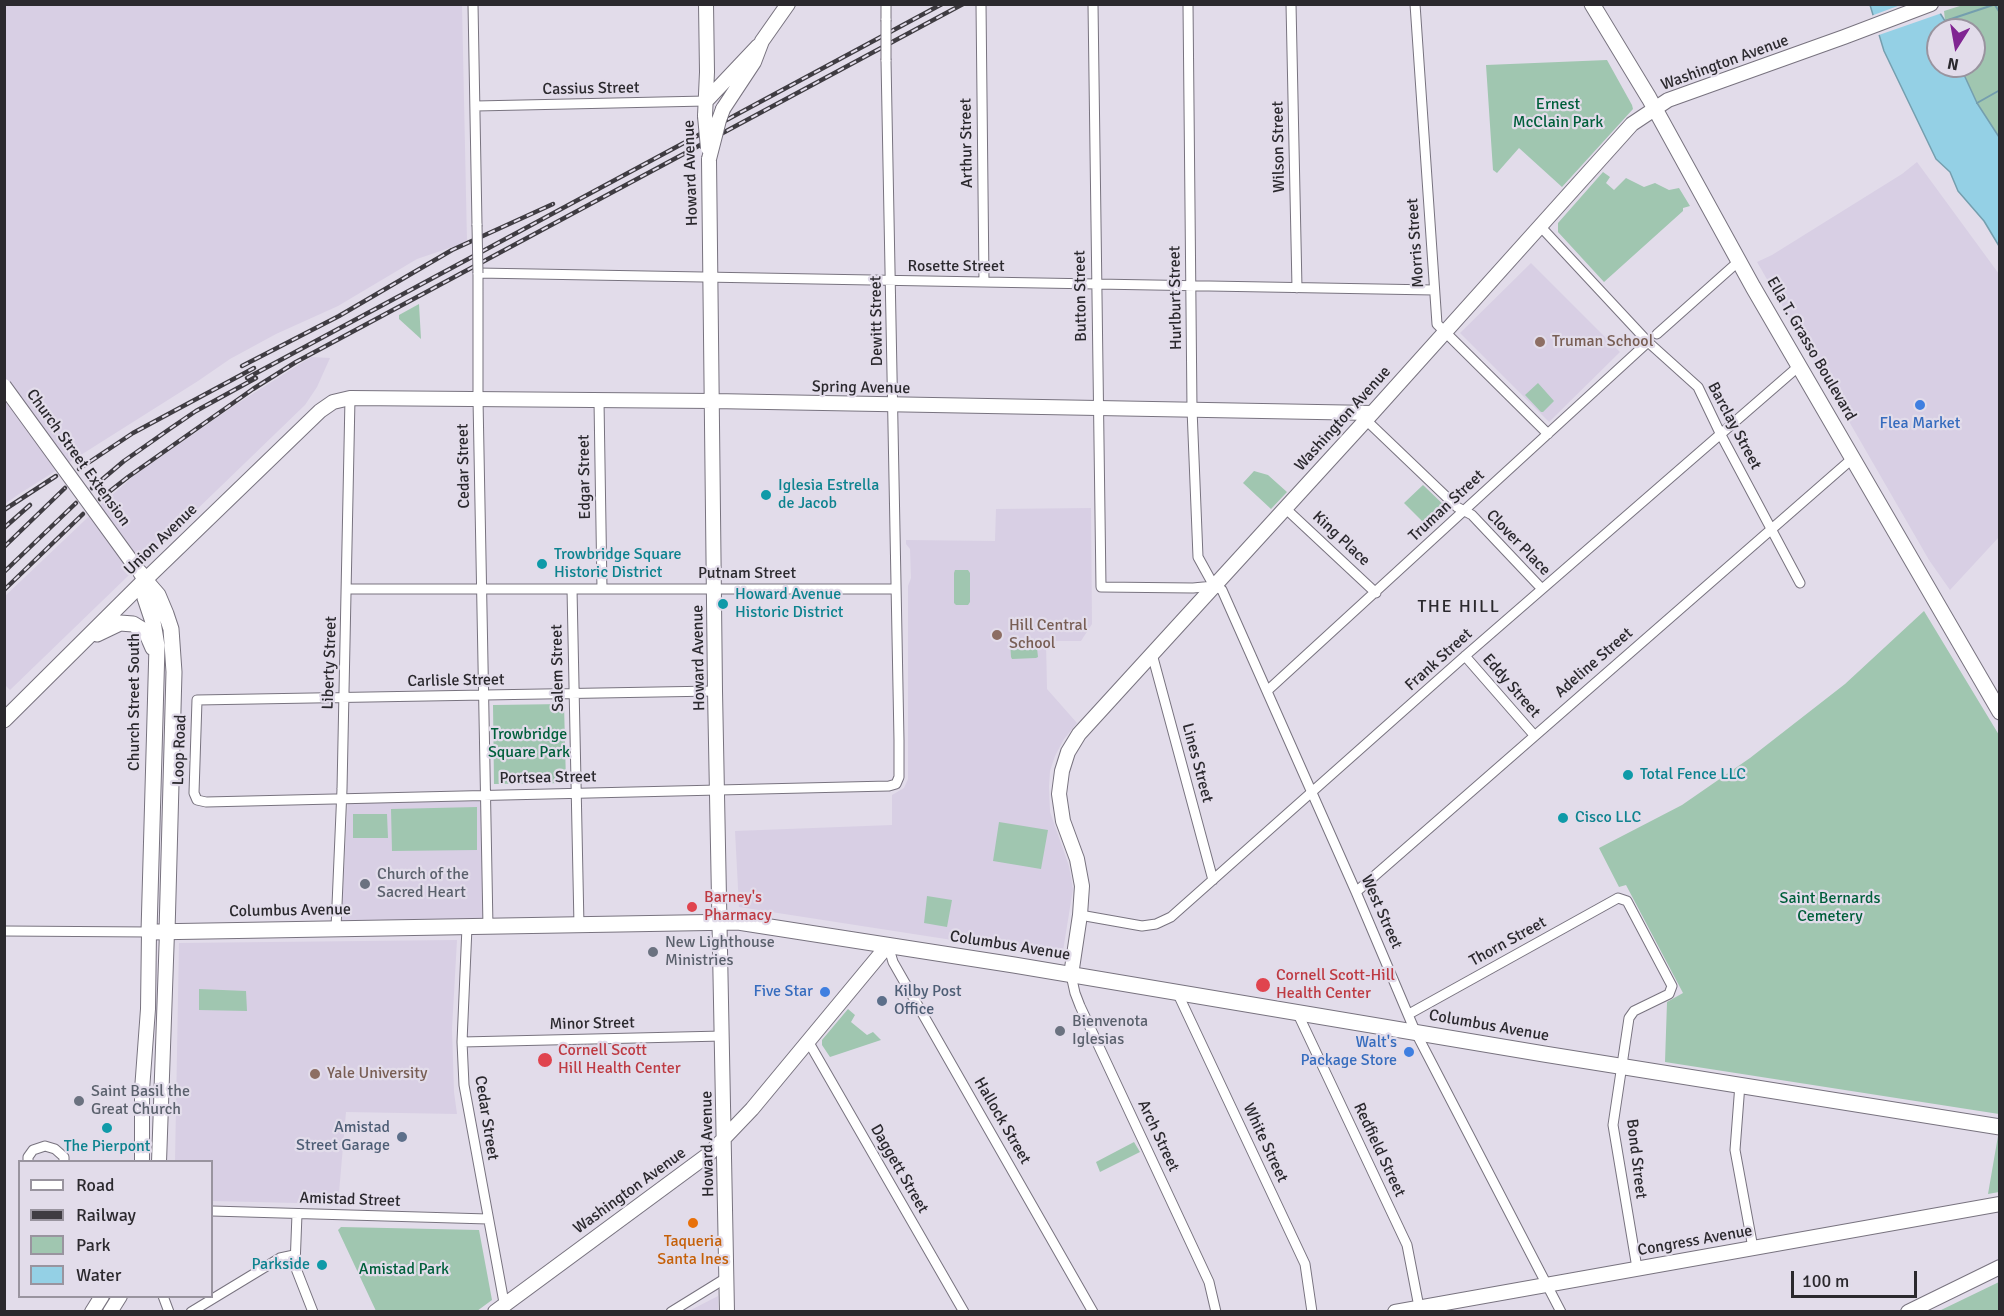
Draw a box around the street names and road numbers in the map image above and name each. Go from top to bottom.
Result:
street label: Washington Avenue [1659,31,1791,95]
street label: Cassius Street [542,79,640,99]
street label: Arthur Street [957,98,977,188]
street label: Wilson Street [1269,101,1289,193]
street label: Howard Avenue [680,120,702,226]
street label: Morris Street [1403,198,1429,288]
street label: Hurlburt Street [1165,246,1187,350]
street label: Button Street [1071,250,1091,342]
street label: Rosette Street [908,257,1004,277]
street label: Ella T. Grasso Boulevard [1762,274,1860,424]
street label: Dewitt Street [867,276,887,366]
street label: Washington Avenue [1291,363,1395,475]
street label: Spring Avenue [812,378,910,398]
street label: Barclay Street [1703,379,1765,473]
street label: Church Street Extension [22,386,134,530]
street label: Cedar Street [454,423,474,509]
street label: Edgar Street [575,434,595,520]
street label: Truman Street [1405,466,1489,546]
street label: Union Avenue [120,500,202,580]
street label: Clover Place [1482,506,1554,580]
street label: King Place [1308,507,1374,571]
street label: Putnam Street [698,564,796,584]
street label: Howard Avenue [688,605,710,711]
street label: Liberty Street [319,616,341,710]
street label: Salem Street [548,624,568,712]
street label: Adeline Street [1551,624,1637,702]
street label: Frank Street [1401,625,1477,695]
street label: Church Street South [125,633,145,771]
street label: Eddy Street [1478,650,1544,722]
street label: Carlisle Street [407,671,505,691]
street label: Loop Road [169,714,191,786]
street label: Lines Street [1177,721,1217,805]
street label: Portsea Street [499,768,597,788]
street label: West Street [1356,872,1406,952]
street label: Columbus Avenue [229,900,351,922]
street label: Thorn Street [1466,913,1550,971]
street label: Columbus Avenue [948,927,1072,965]
street label: Columbus Avenue [1427,1006,1551,1046]
street label: Minor Street [549,1014,635,1034]
street label: Cedar Street [470,1074,502,1162]
street label: Hallock Street [969,1074,1035,1168]
street label: Howard Avenue [697,1091,719,1197]
street label: Arch Street [1133,1097,1183,1175]
street label: White Street [1238,1100,1292,1186]
street label: Redfield Street [1349,1100,1409,1200]
street label: Bond Street [1622,1118,1650,1200]
street label: Daggett Street [866,1121,932,1217]
street label: Washington Avenue [570,1144,690,1238]
street label: Amistad Street [299,1189,401,1211]
street label: Congress Avenue [1636,1221,1754,1261]

